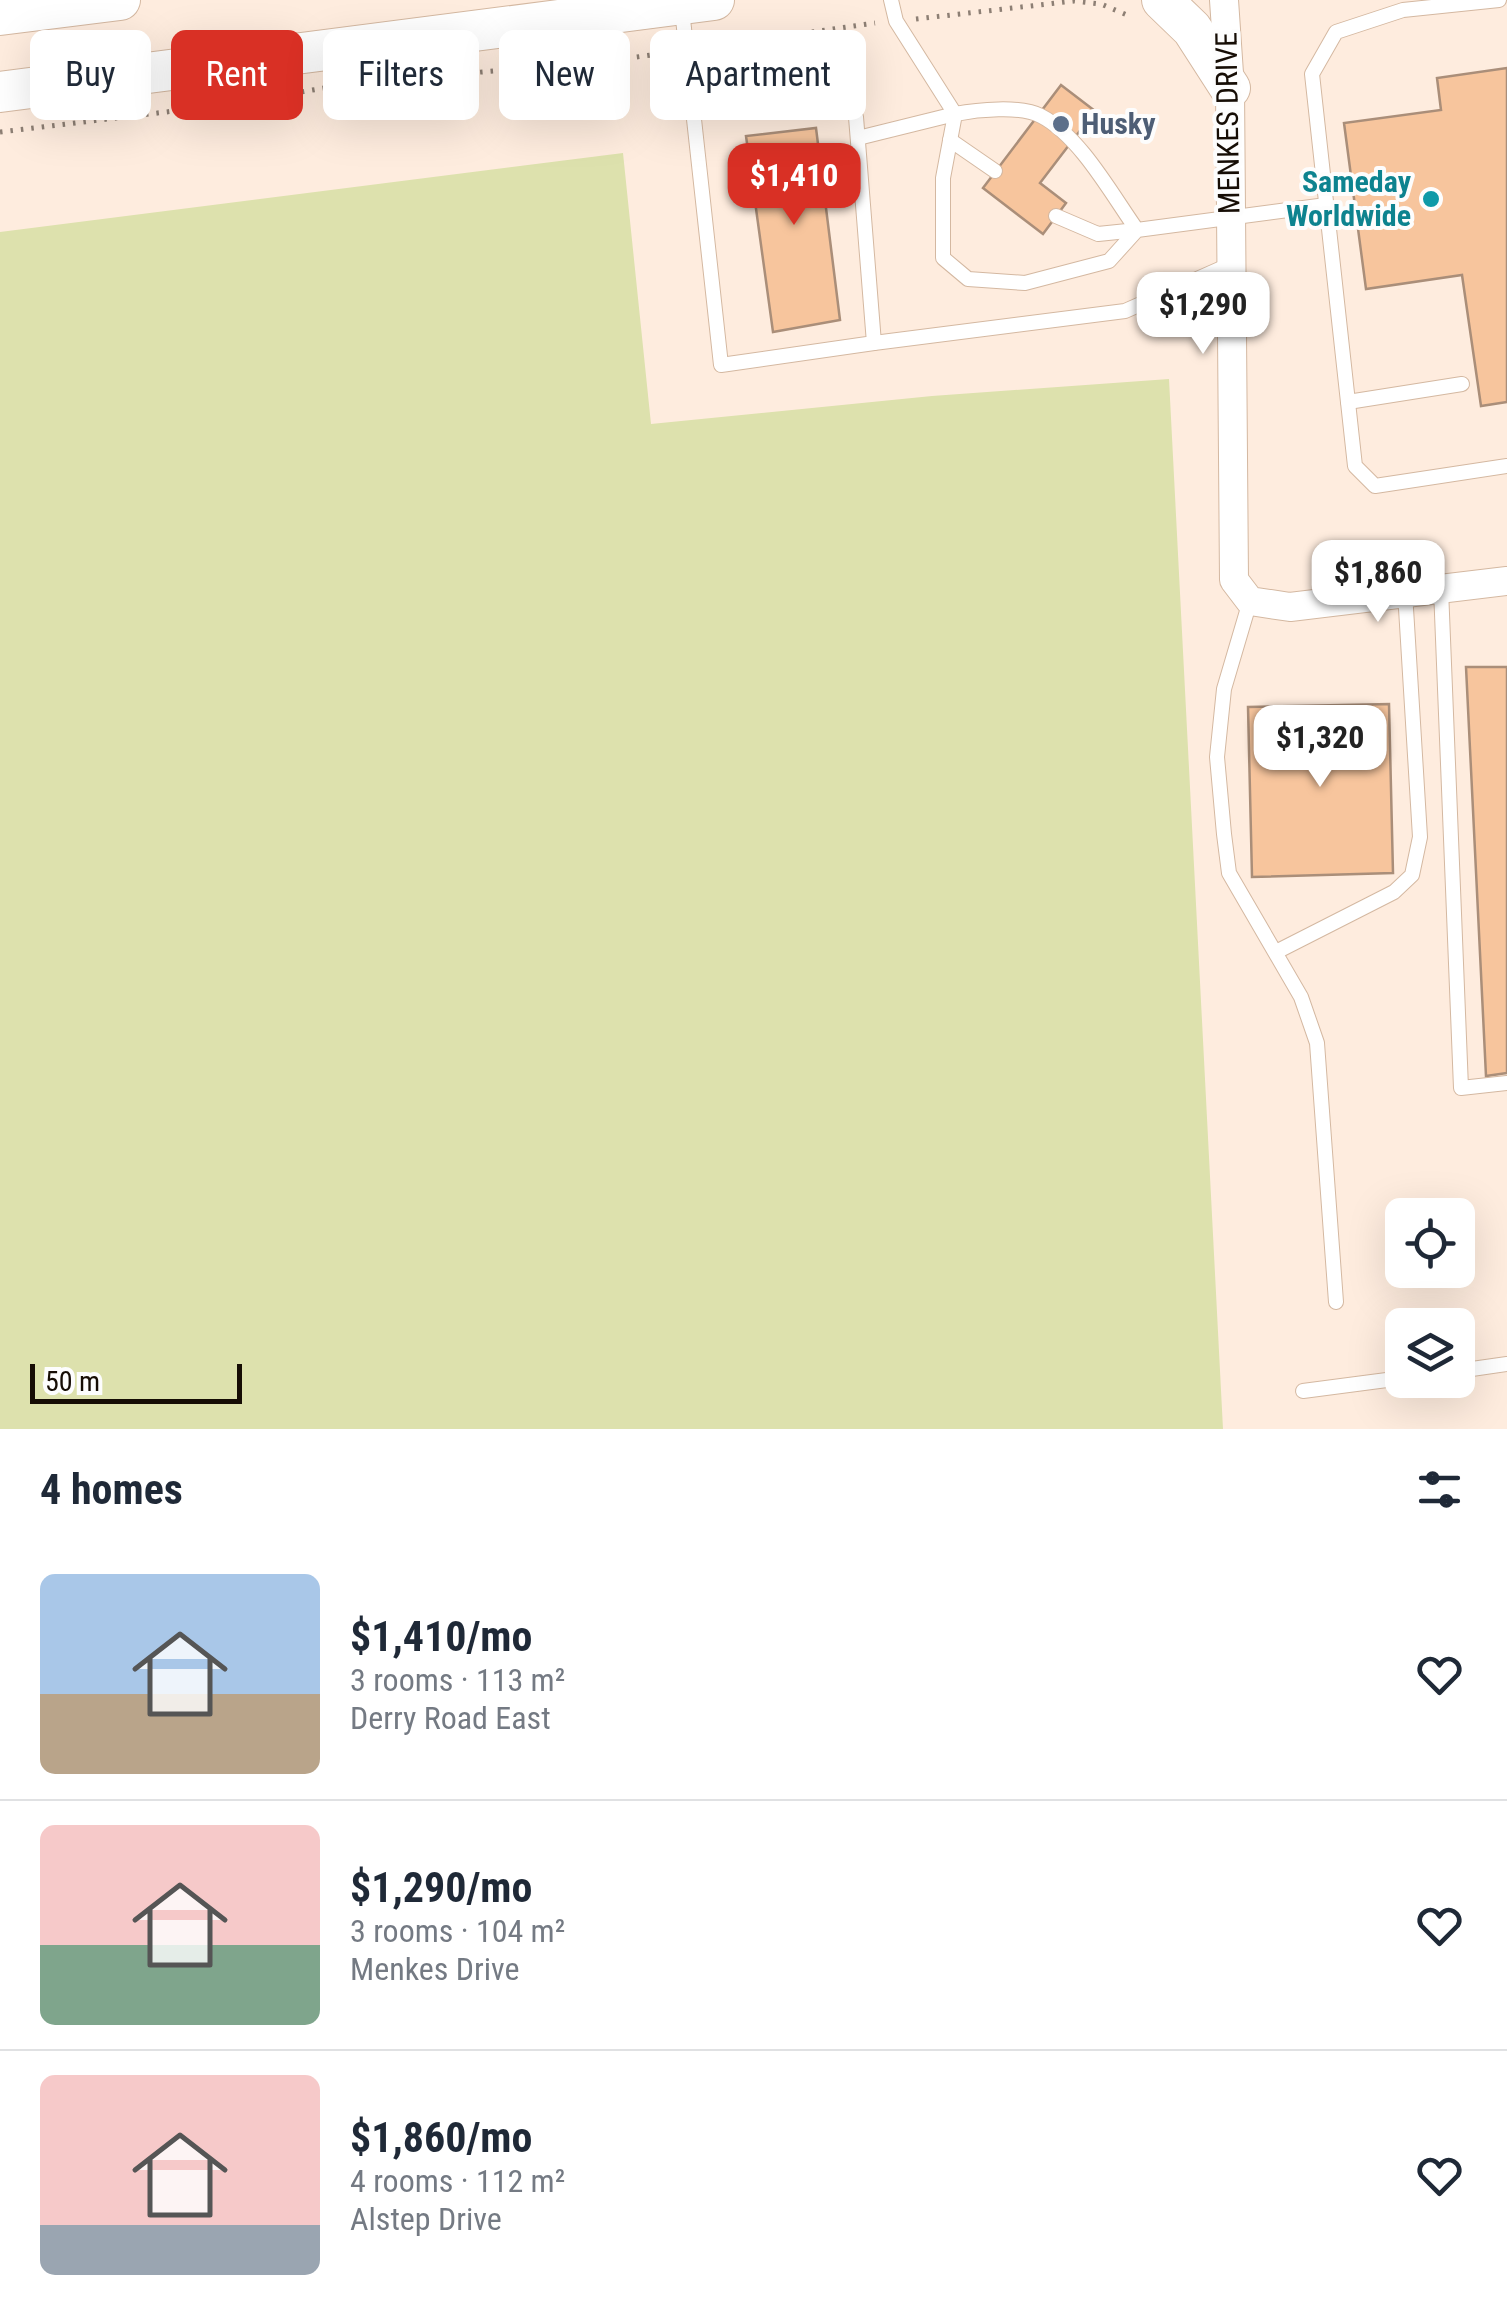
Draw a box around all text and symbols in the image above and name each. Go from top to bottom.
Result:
chip: Buy [30,30,151,120]
chip: Rent [171,30,303,120]
chip: Filters [323,30,479,120]
chip: New [499,30,630,120]
chip: Apartment [650,30,866,120]
street label: MENKES DRIVE [1208,32,1247,214]
place label: Husky [1081,106,1156,141]
marker: Husky [1050,113,1072,135]
pin: $1,410 [713,143,875,228]
text: $1,410 [750,156,838,194]
place label: Sameday Worldwide [1286,164,1412,233]
marker: Sameday Worldwide [1420,188,1442,210]
pin: $1,290 [1122,272,1284,357]
text: $1,290 [1159,285,1247,323]
pin: $1,860 [1297,540,1459,625]
text: $1,860 [1334,553,1422,591]
pin: $1,320 [1239,705,1401,790]
text: $1,320 [1276,718,1364,756]
map controls [1385,1198,1475,1398]
button: locate [1385,1198,1475,1288]
button: layers [1385,1308,1475,1398]
scale bar [30,1359,242,1404]
text: 50 m [45,1365,100,1398]
icon: filters [1412,1462,1467,1517]
text: 4 homes [40,1465,183,1514]
text: $1,410/mo [350,1612,532,1661]
icon: home [120,1614,240,1734]
icon: heart [1412,1647,1467,1702]
text: 3 rooms · 113 m² [350,1661,565,1699]
text: Derry Road East [350,1699,551,1737]
text: $1,290/mo [350,1863,532,1912]
icon: home [120,1865,240,1985]
icon: heart [1412,1898,1467,1953]
text: 3 rooms · 104 m² [350,1912,565,1950]
text: Menkes Drive [350,1950,520,1988]
text: $1,860/mo [350,2113,532,2162]
icon: home [120,2115,240,2235]
icon: heart [1412,2148,1467,2203]
text: 4 rooms · 112 m² [350,2162,565,2200]
text: Alstep Drive [350,2200,502,2238]

